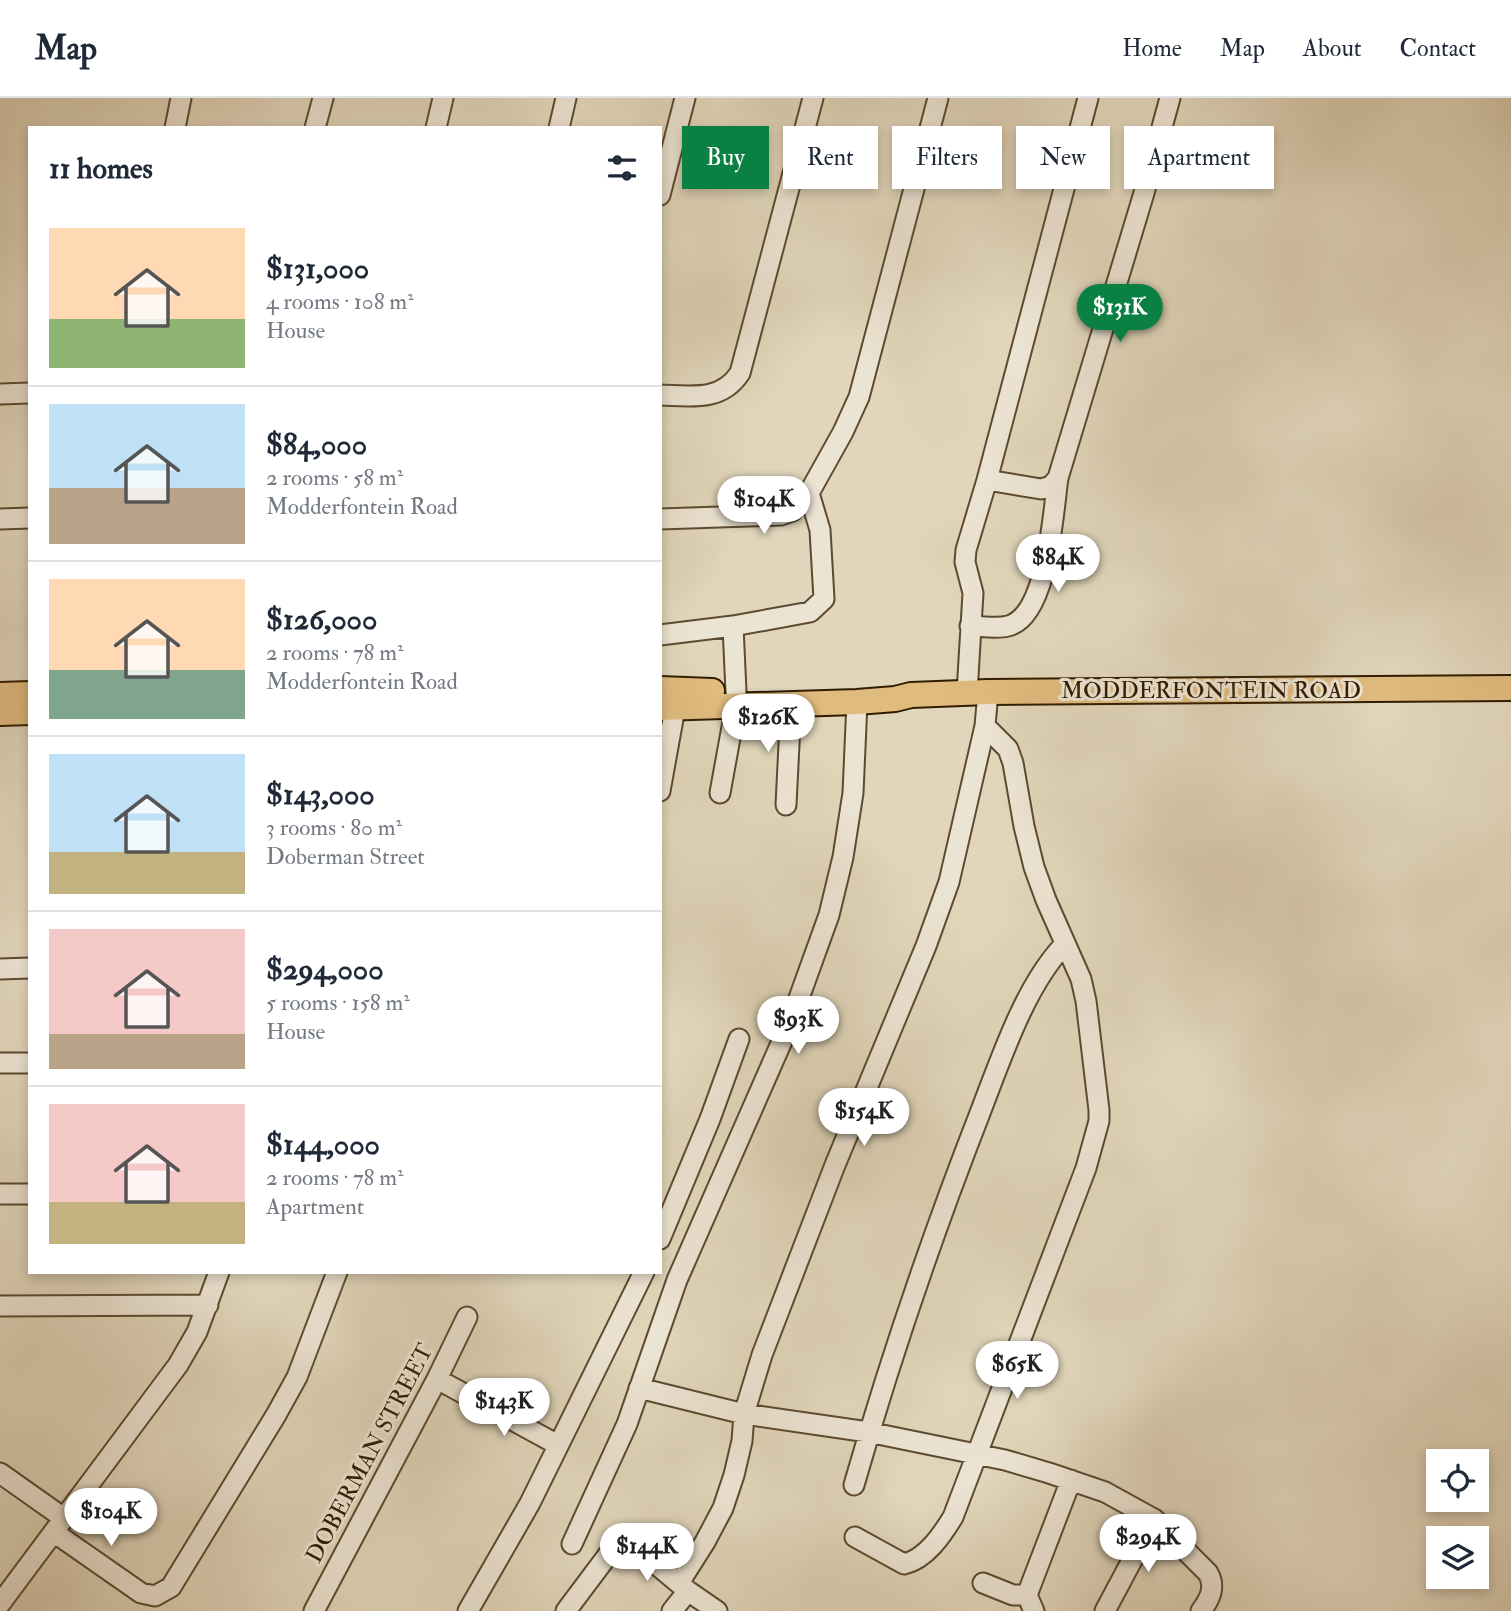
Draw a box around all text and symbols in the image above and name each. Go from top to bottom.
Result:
text: Map [35,28,97,69]
text: Home [1122,33,1182,64]
text: Map [1220,33,1265,64]
text: About [1303,33,1362,64]
text: Contact [1400,33,1476,64]
chip: Buy [682,126,769,189]
chip: Rent [783,126,878,189]
chip: Filters [892,126,1002,189]
chip: New [1016,126,1110,189]
chip: Apartment [1124,126,1274,189]
icon: filters [603,149,641,187]
text: 11 homes [49,150,153,187]
text: $131,000 [266,250,369,287]
icon: home [105,256,189,340]
pin: $131K [1071,285,1169,344]
text: 4 rooms · 108 m² [266,287,414,316]
text: $131K [1093,292,1147,321]
text: House [266,316,325,345]
text: $84,000 [266,426,367,463]
icon: home [105,432,189,516]
text: 2 rooms · 58 m² [266,463,403,492]
pin: $104K [715,476,813,536]
text: $104K [733,484,795,513]
text: Modderfontein Road [266,492,458,521]
pin: $84K [1017,534,1099,594]
text: $84K [1032,542,1084,571]
text: $126,000 [266,601,377,638]
icon: home [105,607,189,691]
text: 2 rooms · 78 m² [266,638,404,667]
text: Modderfontein Road [266,667,458,696]
street label: MODDERFONTEIN ROAD [1061,676,1361,705]
pin: $126K [719,694,817,754]
text: $126K [738,702,798,731]
text: $143,000 [266,776,375,813]
icon: home [105,782,189,866]
text: 3 rooms · 80 m² [266,813,402,842]
text: Doberman Street [266,842,425,871]
text: $294,000 [266,951,384,988]
icon: home [105,957,189,1041]
text: 5 rooms · 158 m² [266,988,410,1017]
pin: $93K [757,996,839,1056]
text: $93K [773,1004,823,1033]
text: House [266,1017,325,1046]
pin: $154K [815,1088,913,1148]
text: $154K [834,1096,894,1125]
text: $144,000 [266,1126,380,1163]
icon: home [105,1132,189,1216]
text: 2 rooms · 78 m² [266,1163,404,1192]
text: Apartment [266,1192,364,1221]
street label: DOBERMAN STREET [299,1339,440,1568]
pin: $65K [976,1342,1058,1401]
text: $65K [992,1349,1042,1378]
pin: $143K [455,1378,553,1438]
text: $143K [475,1386,533,1415]
map controls [1426,1449,1489,1589]
button: locate [1426,1449,1489,1512]
pin: $104K [62,1488,160,1548]
text: $104K [80,1496,142,1525]
pin: $294K [1099,1514,1197,1574]
text: $294K [1116,1522,1180,1551]
pin: $144K [598,1524,696,1583]
button: layers [1426,1526,1489,1589]
text: $144K [616,1531,678,1560]

